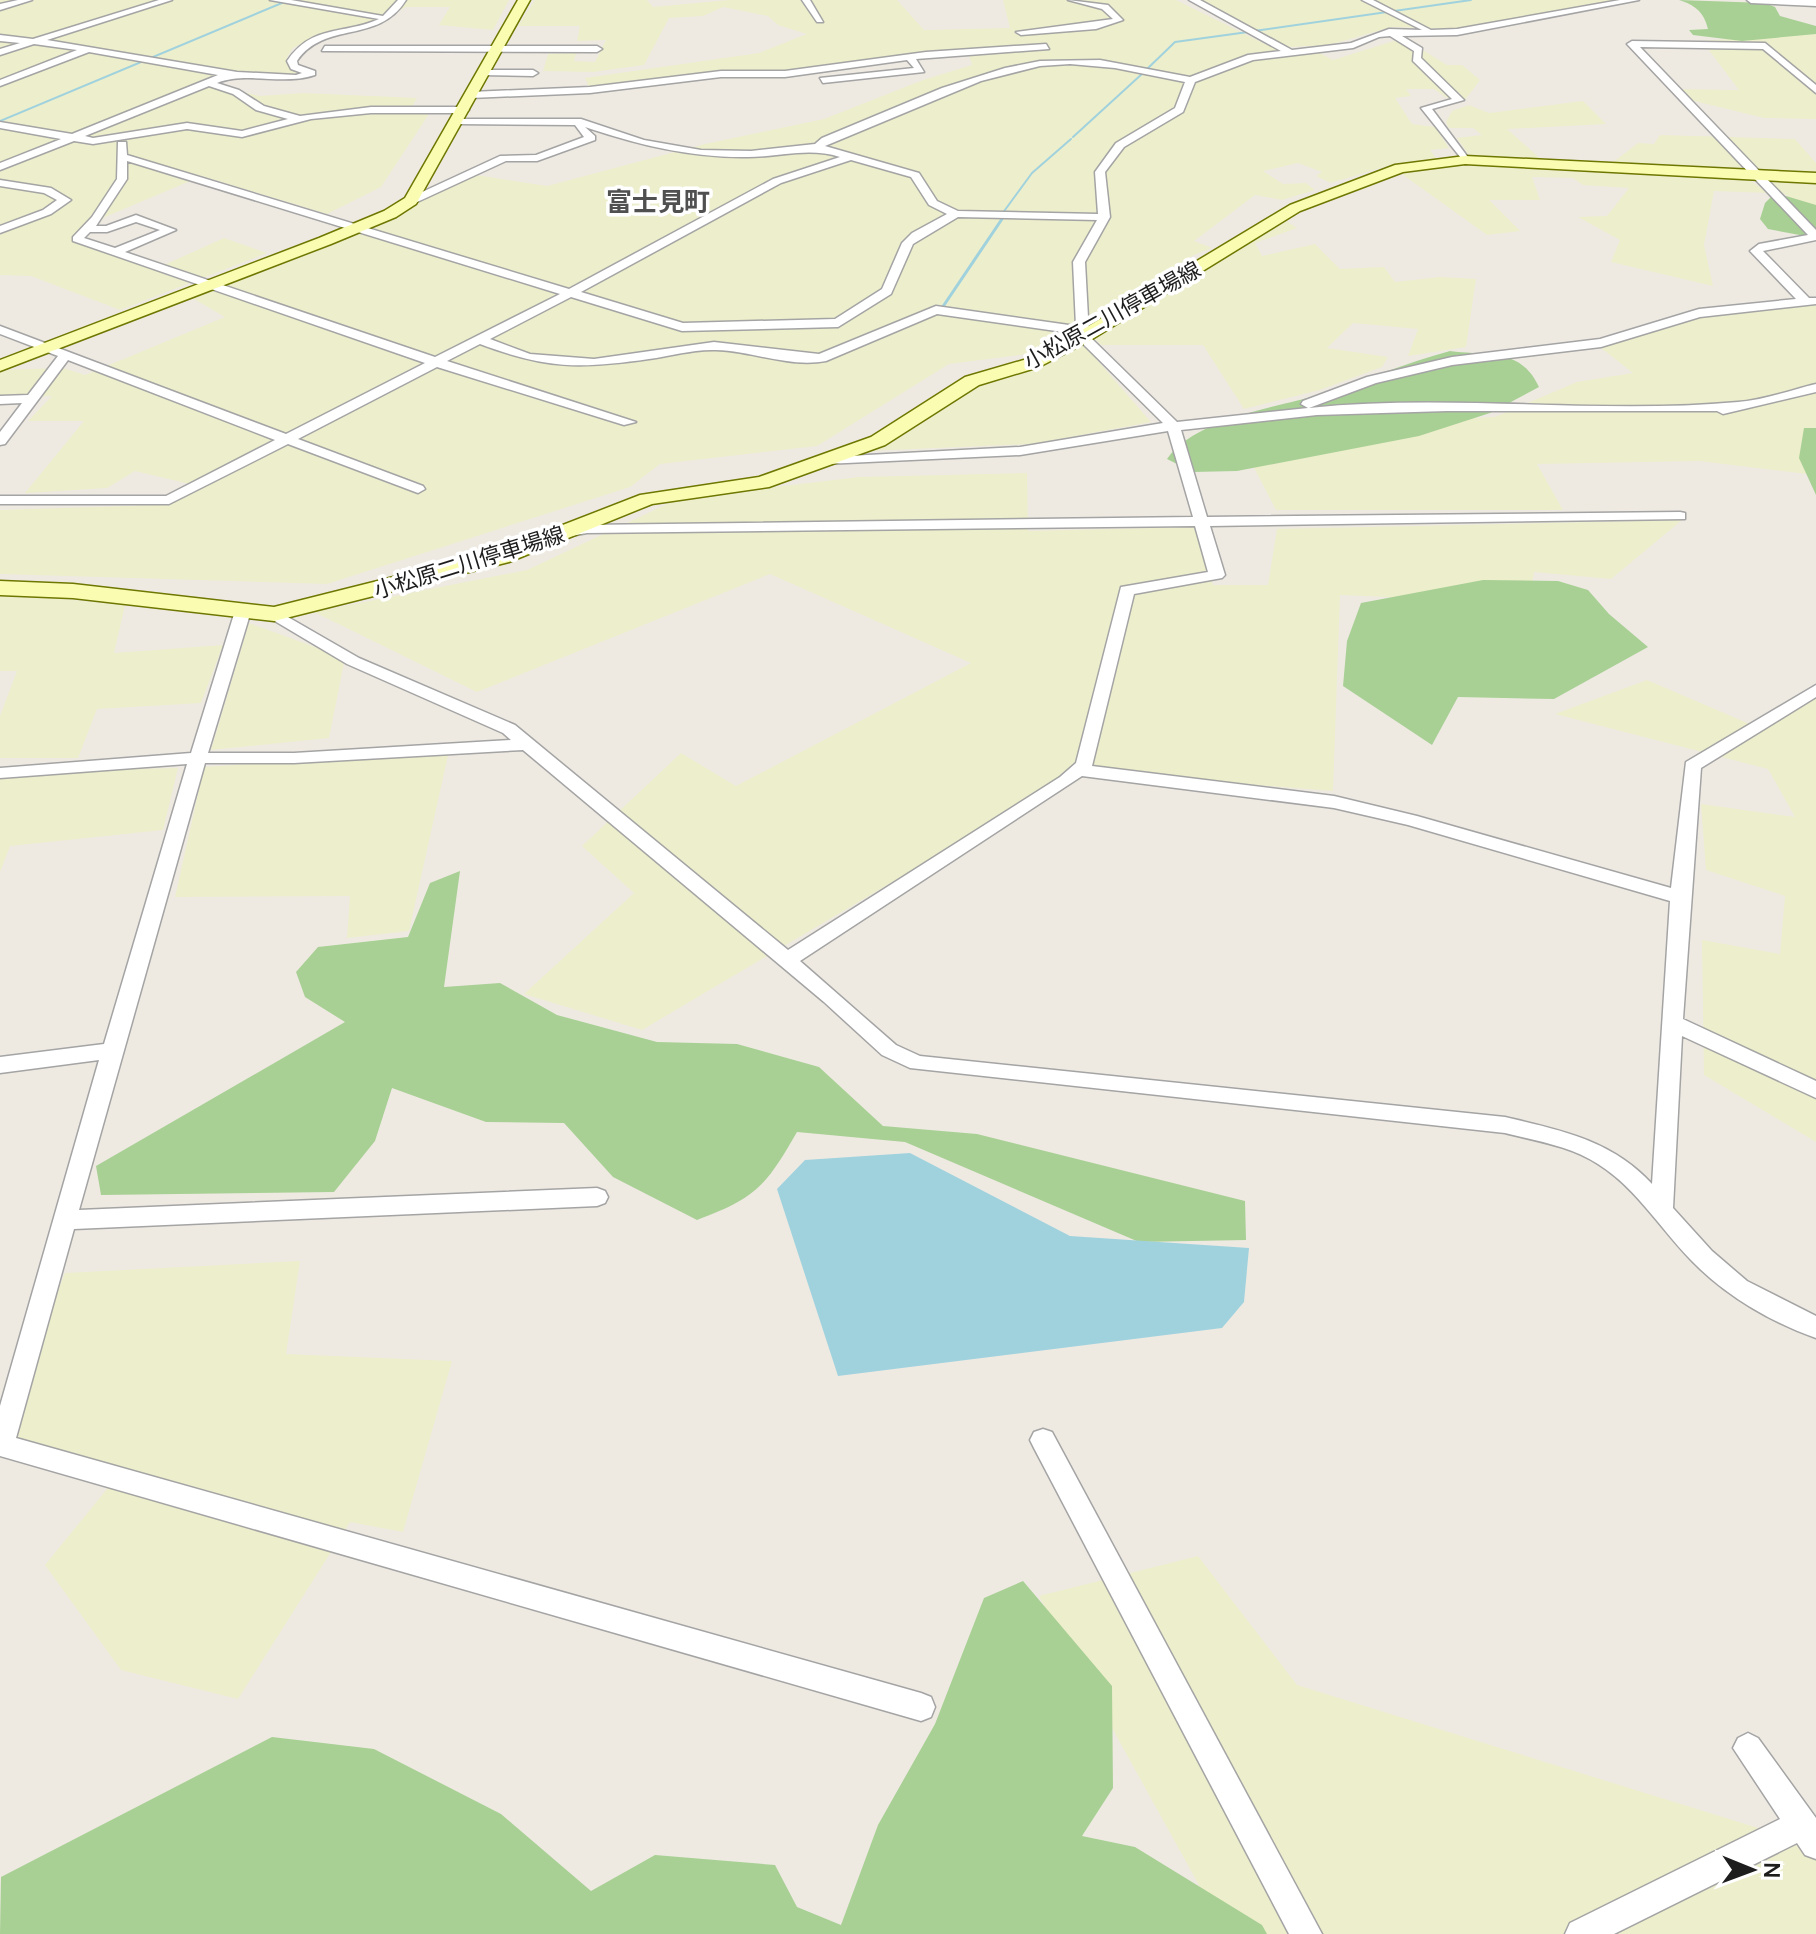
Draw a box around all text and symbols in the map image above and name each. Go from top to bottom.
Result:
district label: 富士見町 [606,183,710,219]
street label: 小松原二川停車場線 [1018,254,1206,376]
street label: 小松原二川停車場線 [370,519,568,605]
north arrow [1712,1830,1792,1910]
text: N [1757,1862,1787,1879]

